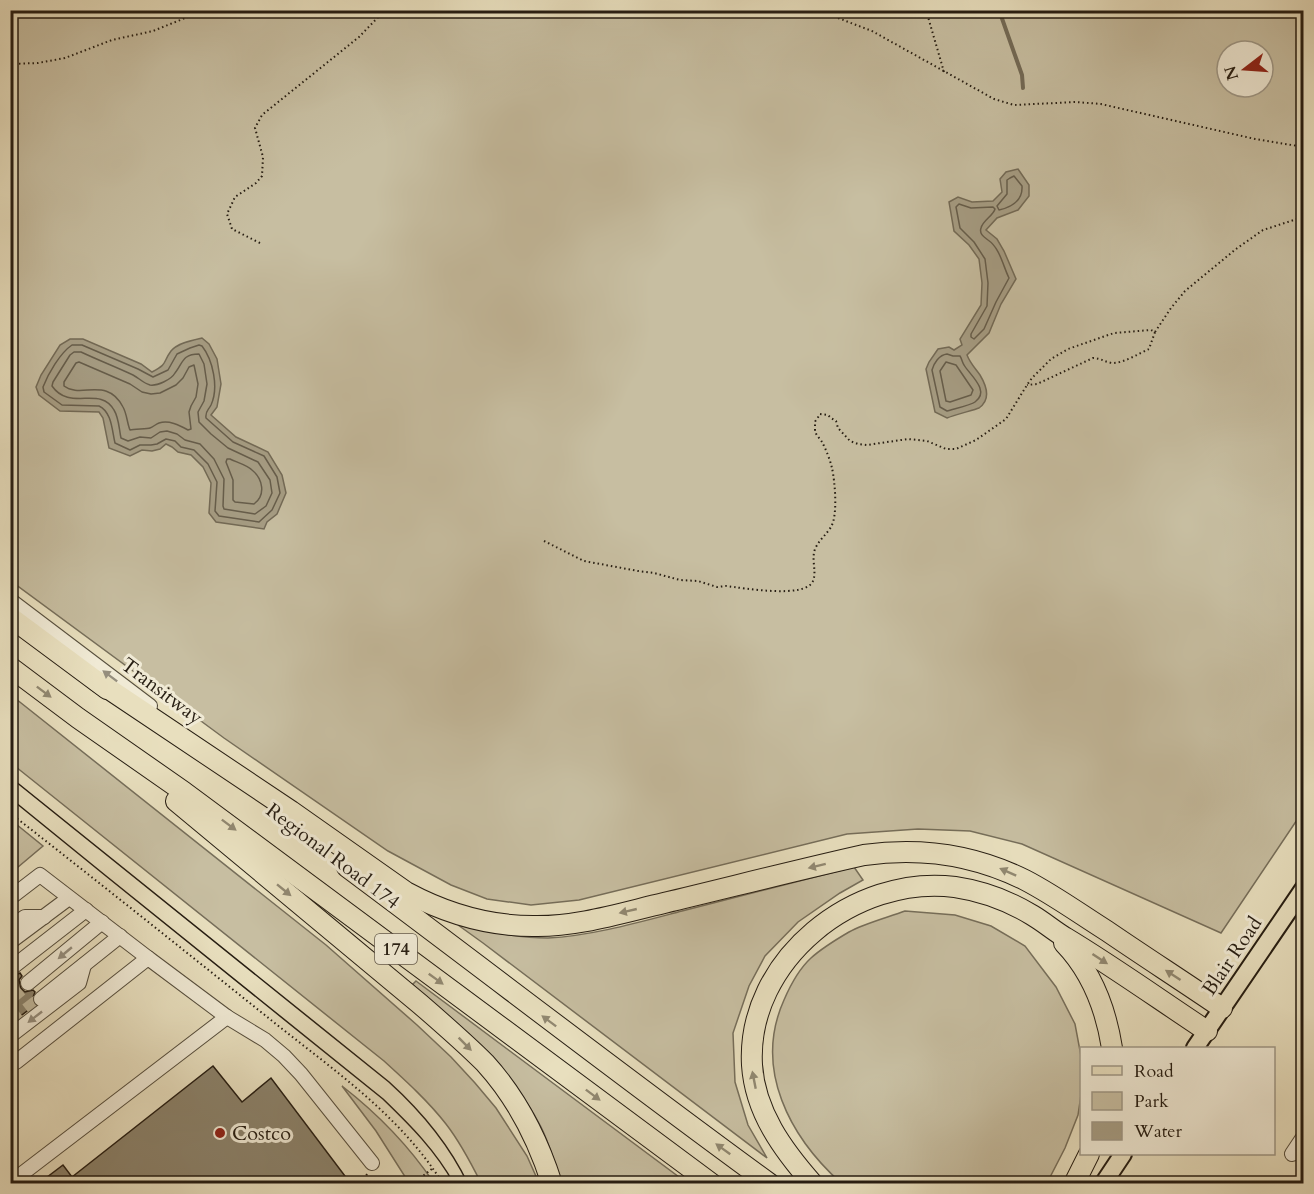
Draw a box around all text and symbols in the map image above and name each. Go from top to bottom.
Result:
north arrow [1215,39,1275,99]
text: N [1219,63,1244,83]
street label: Transitway [116,651,209,731]
one-way arrow [103,670,118,682]
one-way arrow [37,686,52,698]
street label: Regional Road 174 [261,797,405,915]
one-way arrow [220,819,236,831]
one-way arrow [808,861,827,871]
one-way arrow [999,867,1017,877]
one-way arrow [276,884,292,897]
one-way arrow [619,907,637,917]
street label: Blair Road [1196,911,1268,1001]
road number: 174 [375,934,417,964]
one-way arrow [58,946,73,959]
one-way arrow [1091,953,1107,965]
one-way arrow [1165,970,1182,981]
one-way arrow [428,972,444,985]
one-way arrow [28,1010,43,1022]
one-way arrow [542,1015,557,1027]
one-way arrow [457,1037,472,1051]
legend [1080,1047,1275,1155]
text: Road [1134,1059,1174,1084]
one-way arrow [749,1070,758,1089]
one-way arrow [585,1088,600,1100]
text: Park [1134,1089,1169,1114]
text: Water [1133,1119,1183,1144]
place label: Costco [232,1120,291,1147]
marker: Costco [213,1126,227,1140]
one-way arrow [715,1143,731,1155]

